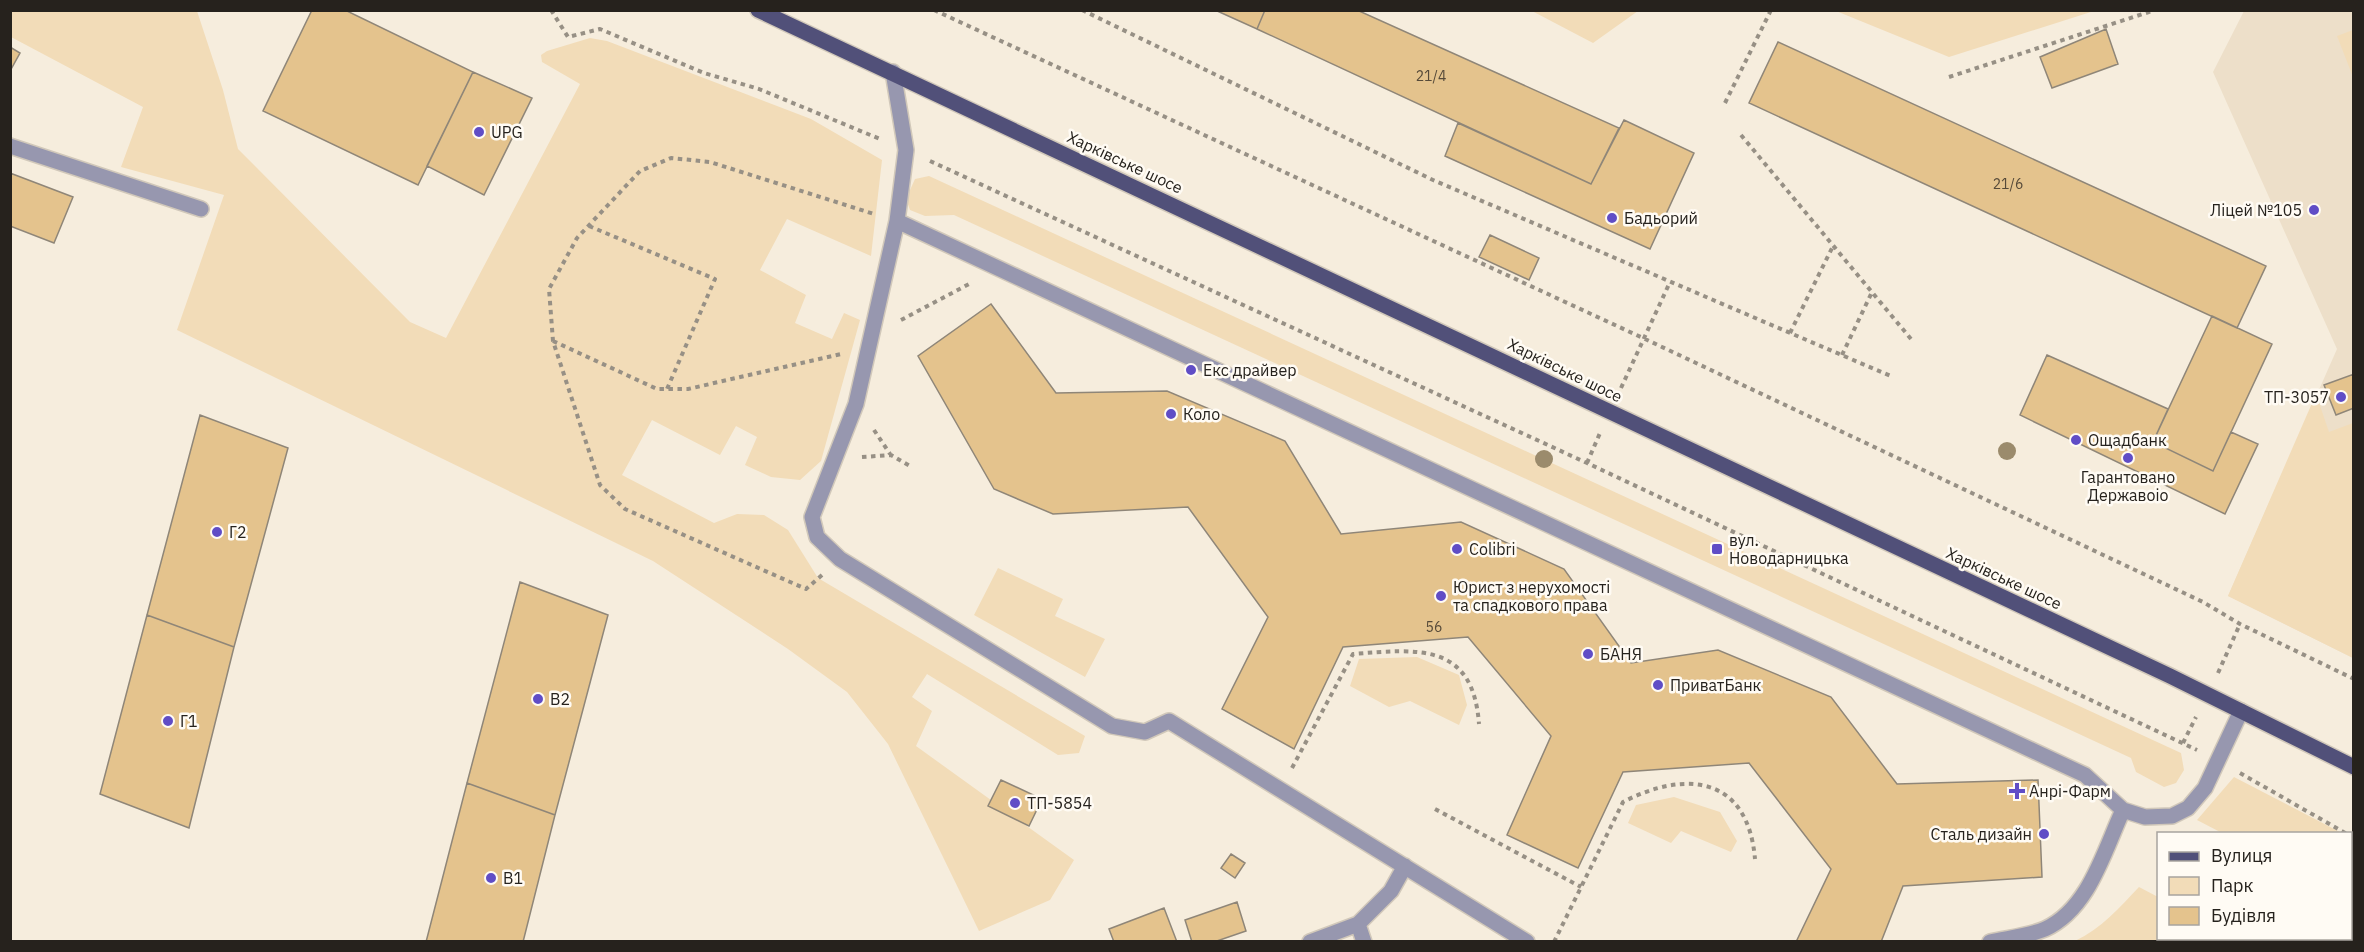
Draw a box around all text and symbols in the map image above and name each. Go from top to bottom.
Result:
house number: 21/4 [1416,67,1446,85]
place label: UPG [491,122,523,142]
marker: UPG [472,125,486,139]
street label: Харківське шосе [1064,126,1186,198]
house number: 21/6 [1993,175,2023,193]
place label: Ліцей №105 [2210,200,2302,220]
marker: Ліцей №105 [2307,203,2321,217]
place label: Бадьорий [1624,208,1698,228]
marker: Бадьорий [1605,211,1619,225]
street label: Харківське шосе [1504,334,1626,407]
place label: Екс драйвер [1203,360,1296,380]
marker: Екс драйвер [1184,363,1198,377]
place label: ТП-3057 [2264,387,2329,407]
marker: ТП-3057 [2334,390,2348,404]
place label: Коло [1183,404,1220,424]
marker: Коло [1164,407,1178,421]
place label: Ощадбанк [2088,430,2167,450]
marker: Ощадбанк [2069,433,2083,447]
marker: Гарантовано Державоіо [2121,451,2135,465]
place label: Гарантовано Державоіо [2081,467,2175,505]
place label: Г2 [229,522,247,542]
marker: Г2 [210,525,224,539]
place label: вул. Новодарницька [1729,530,1849,568]
place label: Colibri [1469,539,1515,559]
marker: Colibri [1450,542,1464,556]
marker: вул. Новодарницька [1710,542,1724,556]
street label: Харківське шосе [1943,542,2065,614]
place label: Юрист з нерухомості та спадкового права [1453,577,1610,615]
marker: Юрист з нерухомості та спадкового права [1434,589,1448,603]
house number: 56 [1426,618,1442,636]
place label: БАНЯ [1600,644,1642,664]
marker: БАНЯ [1581,647,1595,661]
place label: ПриватБанк [1670,675,1762,695]
marker: ПриватБанк [1651,678,1665,692]
place label: В2 [550,689,570,709]
marker: В2 [531,692,545,706]
place label: Г1 [180,711,198,731]
marker: Г1 [161,714,175,728]
place label: Анрі-Фарм [2029,781,2111,801]
marker: Анрі-Фарм [2010,784,2024,798]
place label: ТП-5854 [1027,793,1092,813]
marker: ТП-5854 [1008,796,1022,810]
place label: Сталь дизайн [1931,824,2032,844]
marker: Сталь дизайн [2037,827,2051,841]
legend [2157,832,2352,940]
text: Вулиця [2211,844,2272,867]
place label: В1 [503,868,523,888]
marker: В1 [484,871,498,885]
text: Парк [2211,874,2254,897]
text: Будівля [2211,904,2276,927]

